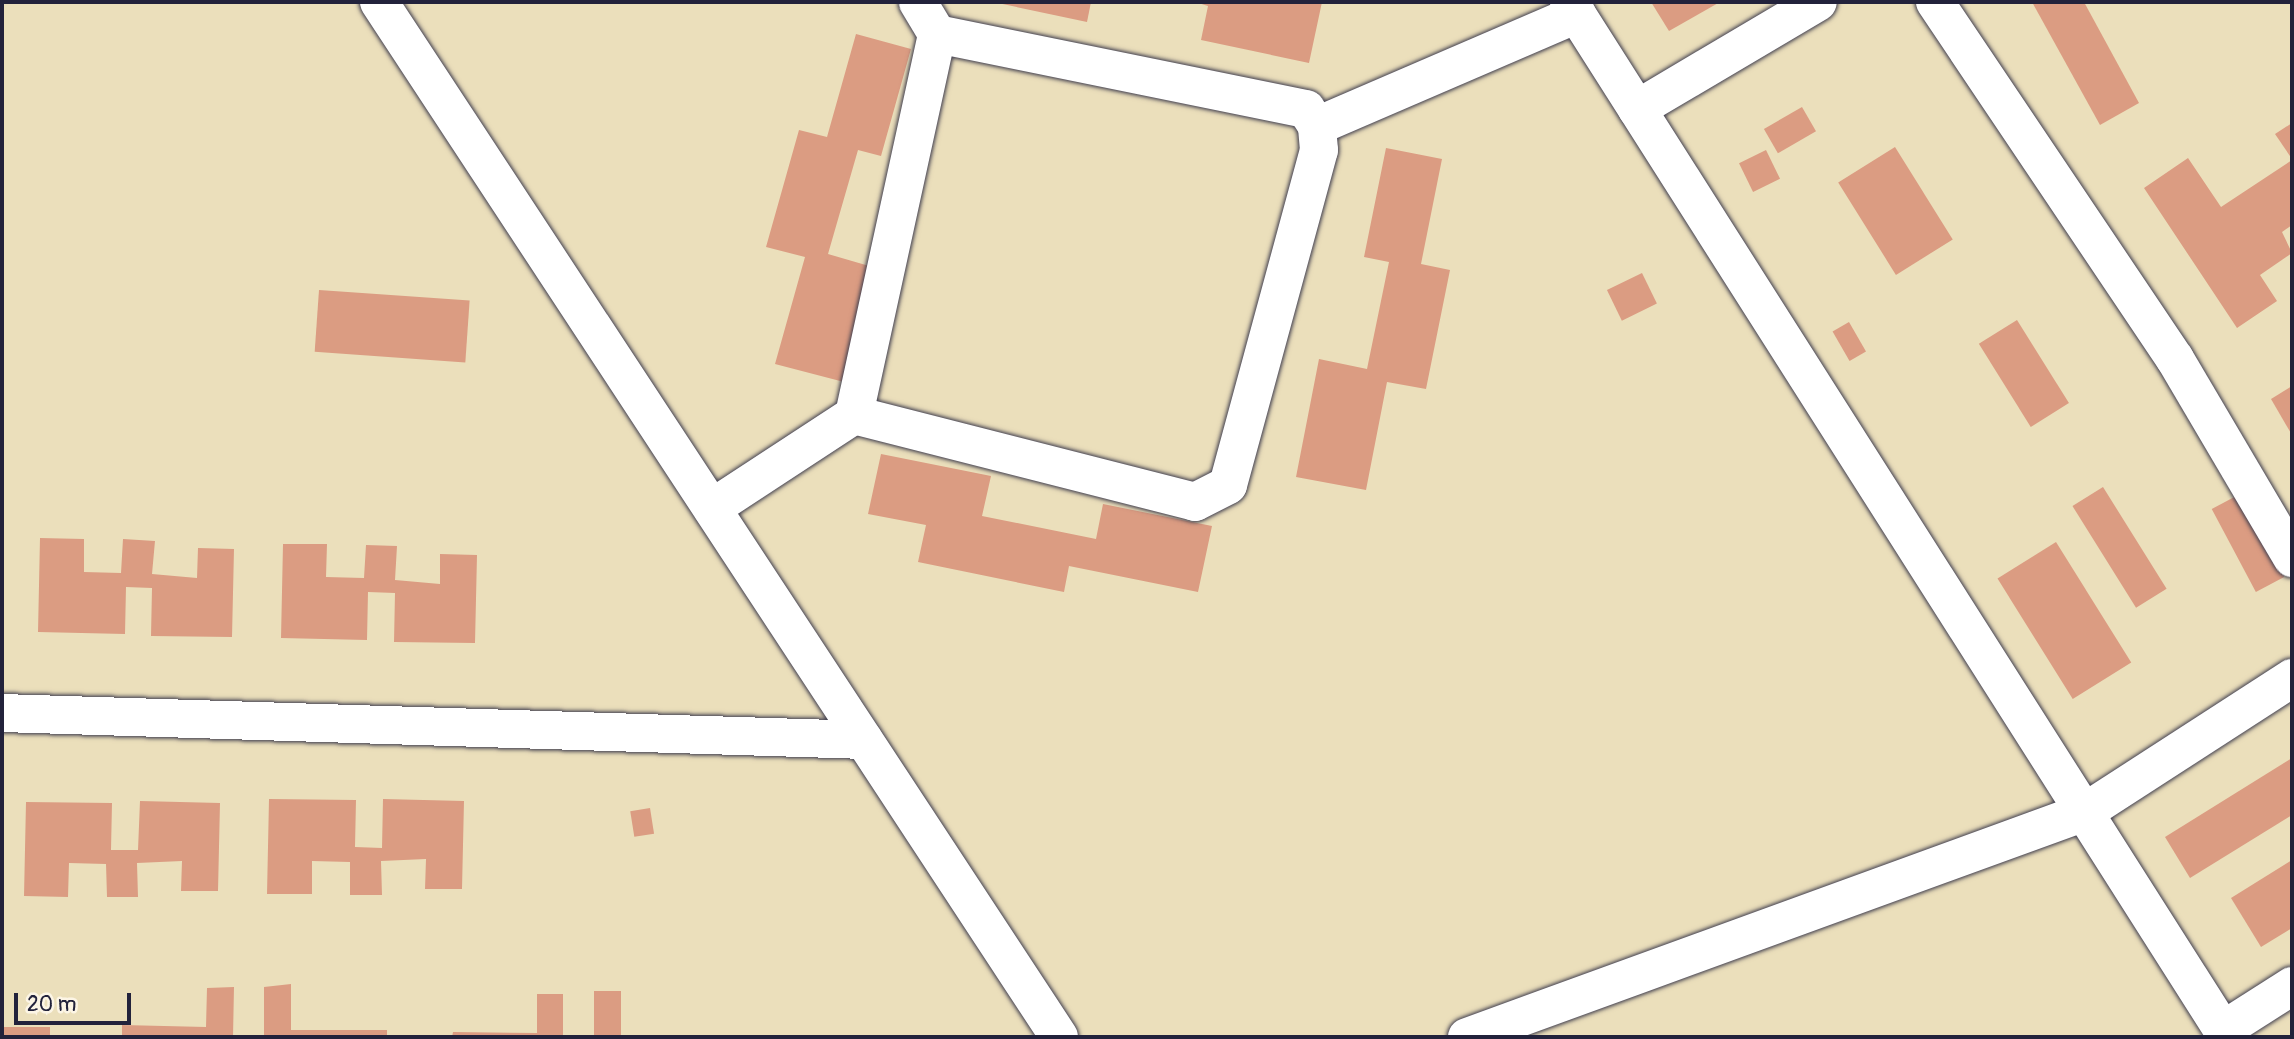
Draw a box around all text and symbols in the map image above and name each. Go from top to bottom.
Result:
scale bar [18,979,135,1023]
text: 20 m [27,991,76,1018]

